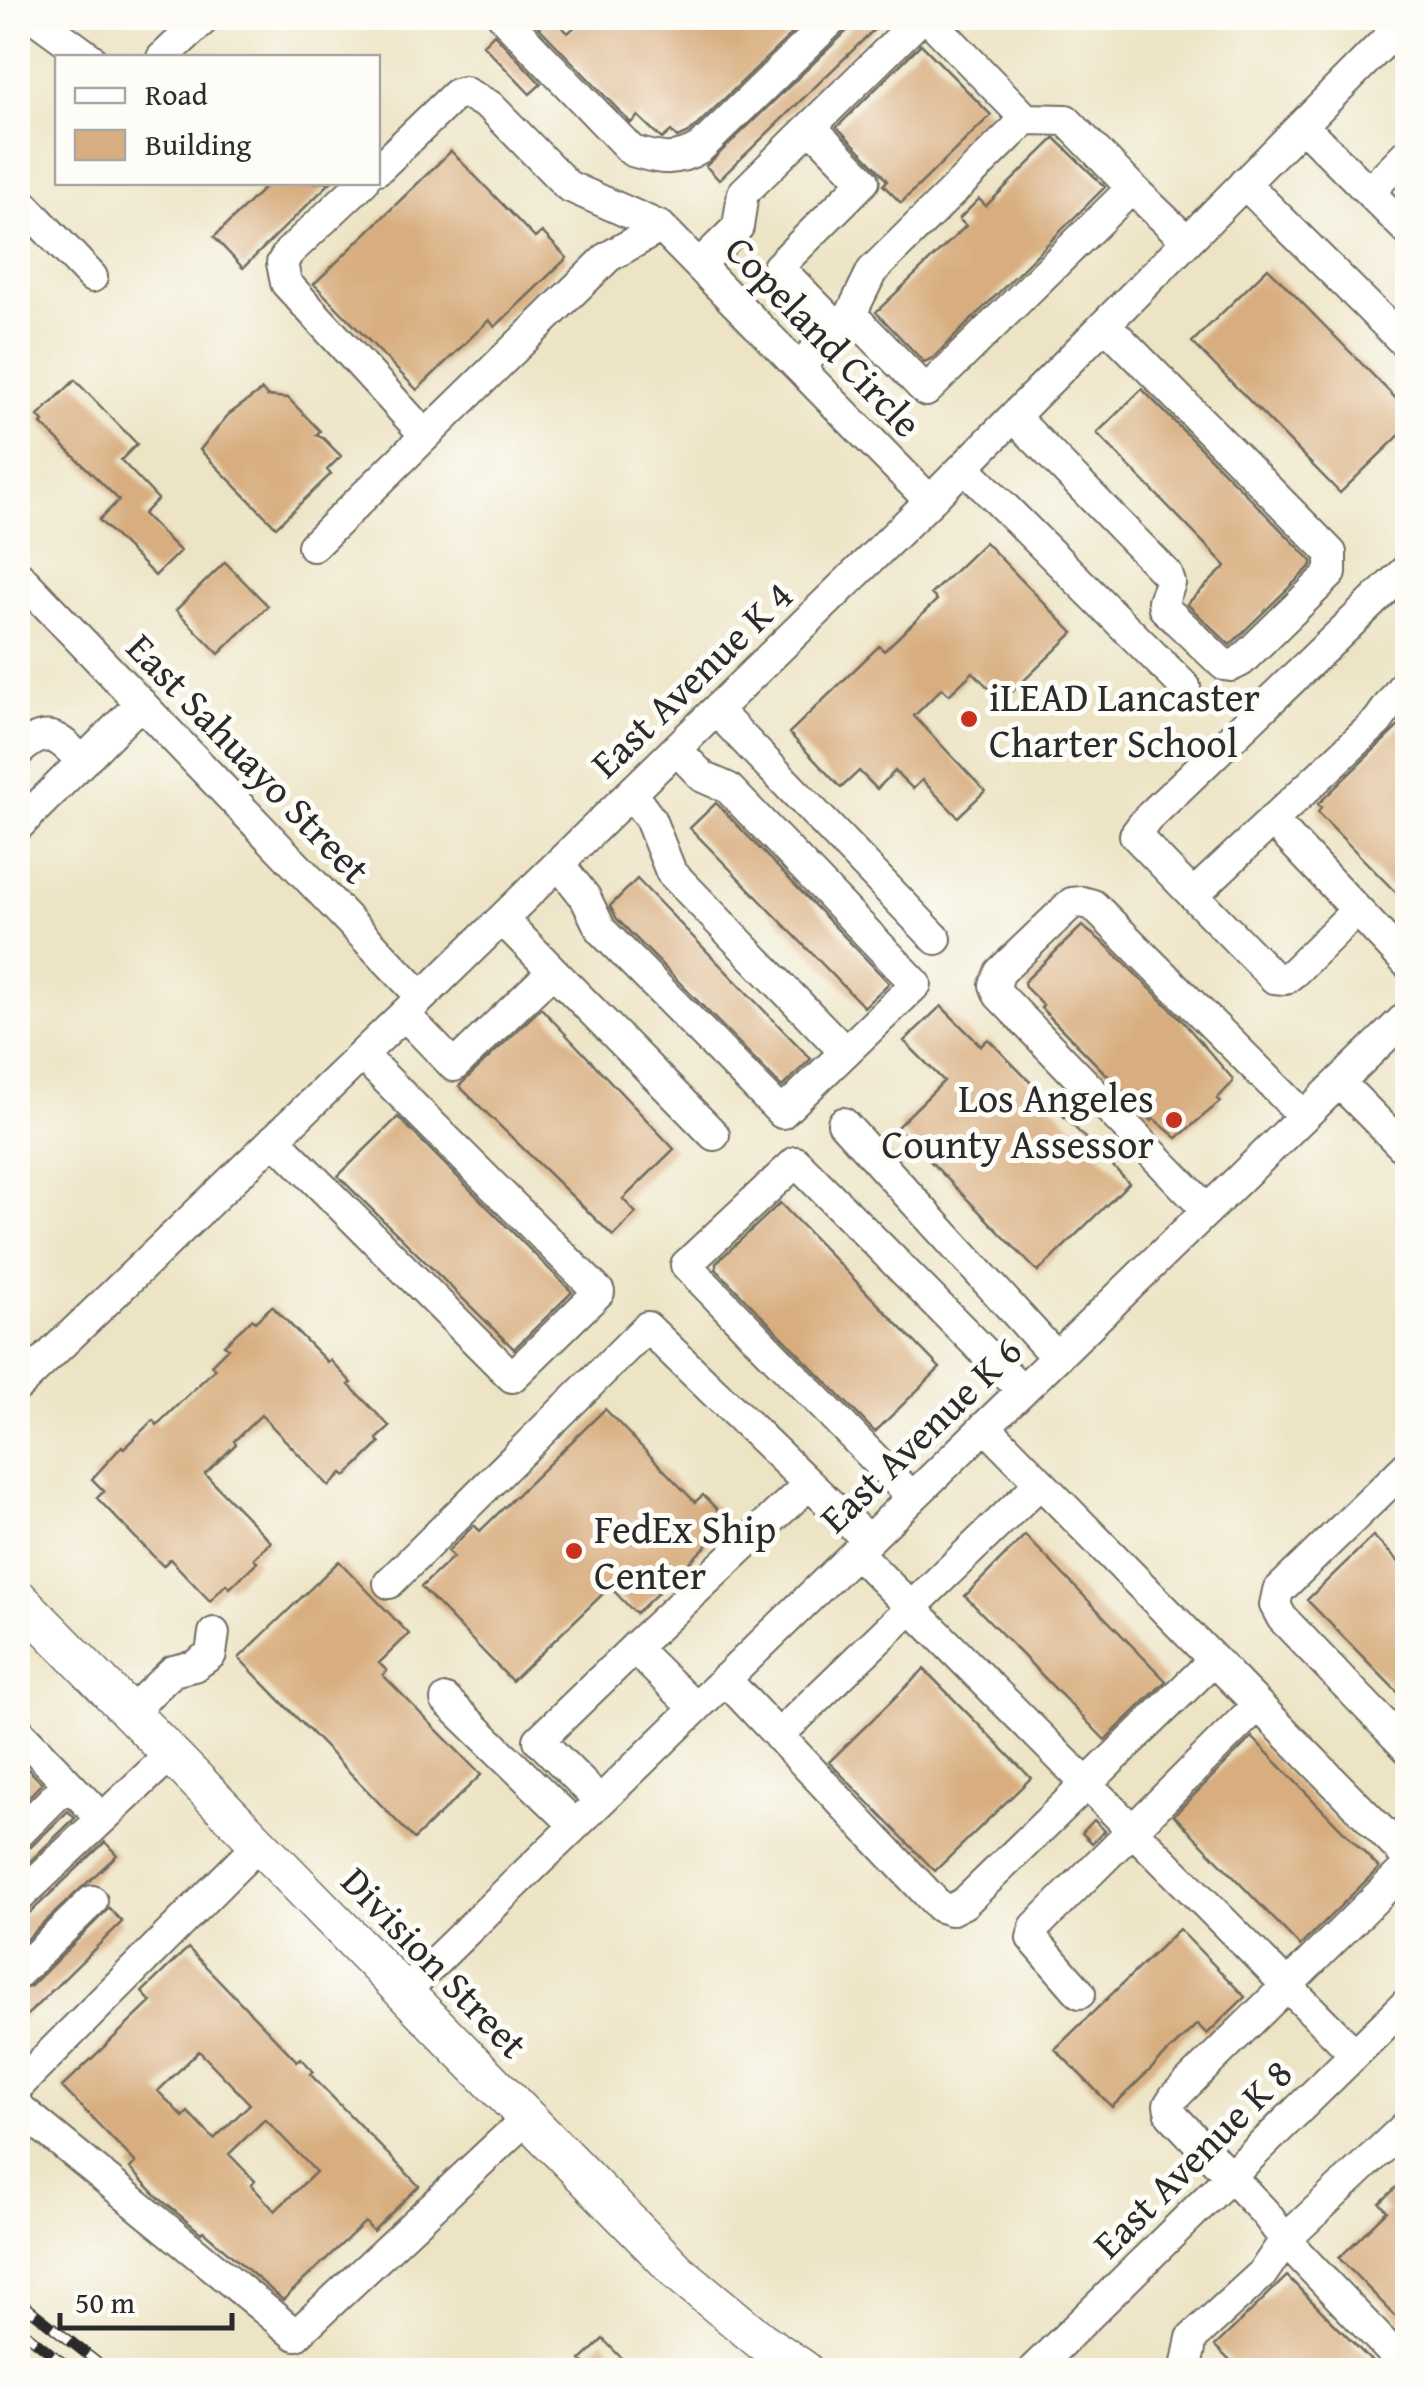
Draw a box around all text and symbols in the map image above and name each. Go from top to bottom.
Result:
legend [55,55,380,185]
text: Road [145,72,208,116]
text: Building [145,122,251,166]
street label: Copeland Circle [712,222,936,450]
street label: East Avenue K 4 [576,567,806,791]
street label: East Sahuayo Street [114,619,384,897]
place label: iLEAD Lancaster Charter School [989,667,1260,772]
marker: iLEAD Lancaster Charter School [958,708,980,730]
place label: Los Angeles County Assessor [881,1068,1154,1173]
marker: Los Angeles County Assessor [1163,1109,1185,1131]
street label: East Avenue K 6 [805,1322,1035,1546]
place label: FedEx Ship Center [594,1499,776,1604]
marker: FedEx Ship Center [563,1540,585,1562]
street label: Division Street [328,1853,542,2071]
street label: East Avenue K 8 [1079,2045,1305,2271]
scale bar [60,2268,232,2330]
text: 50 m [75,2280,135,2324]

